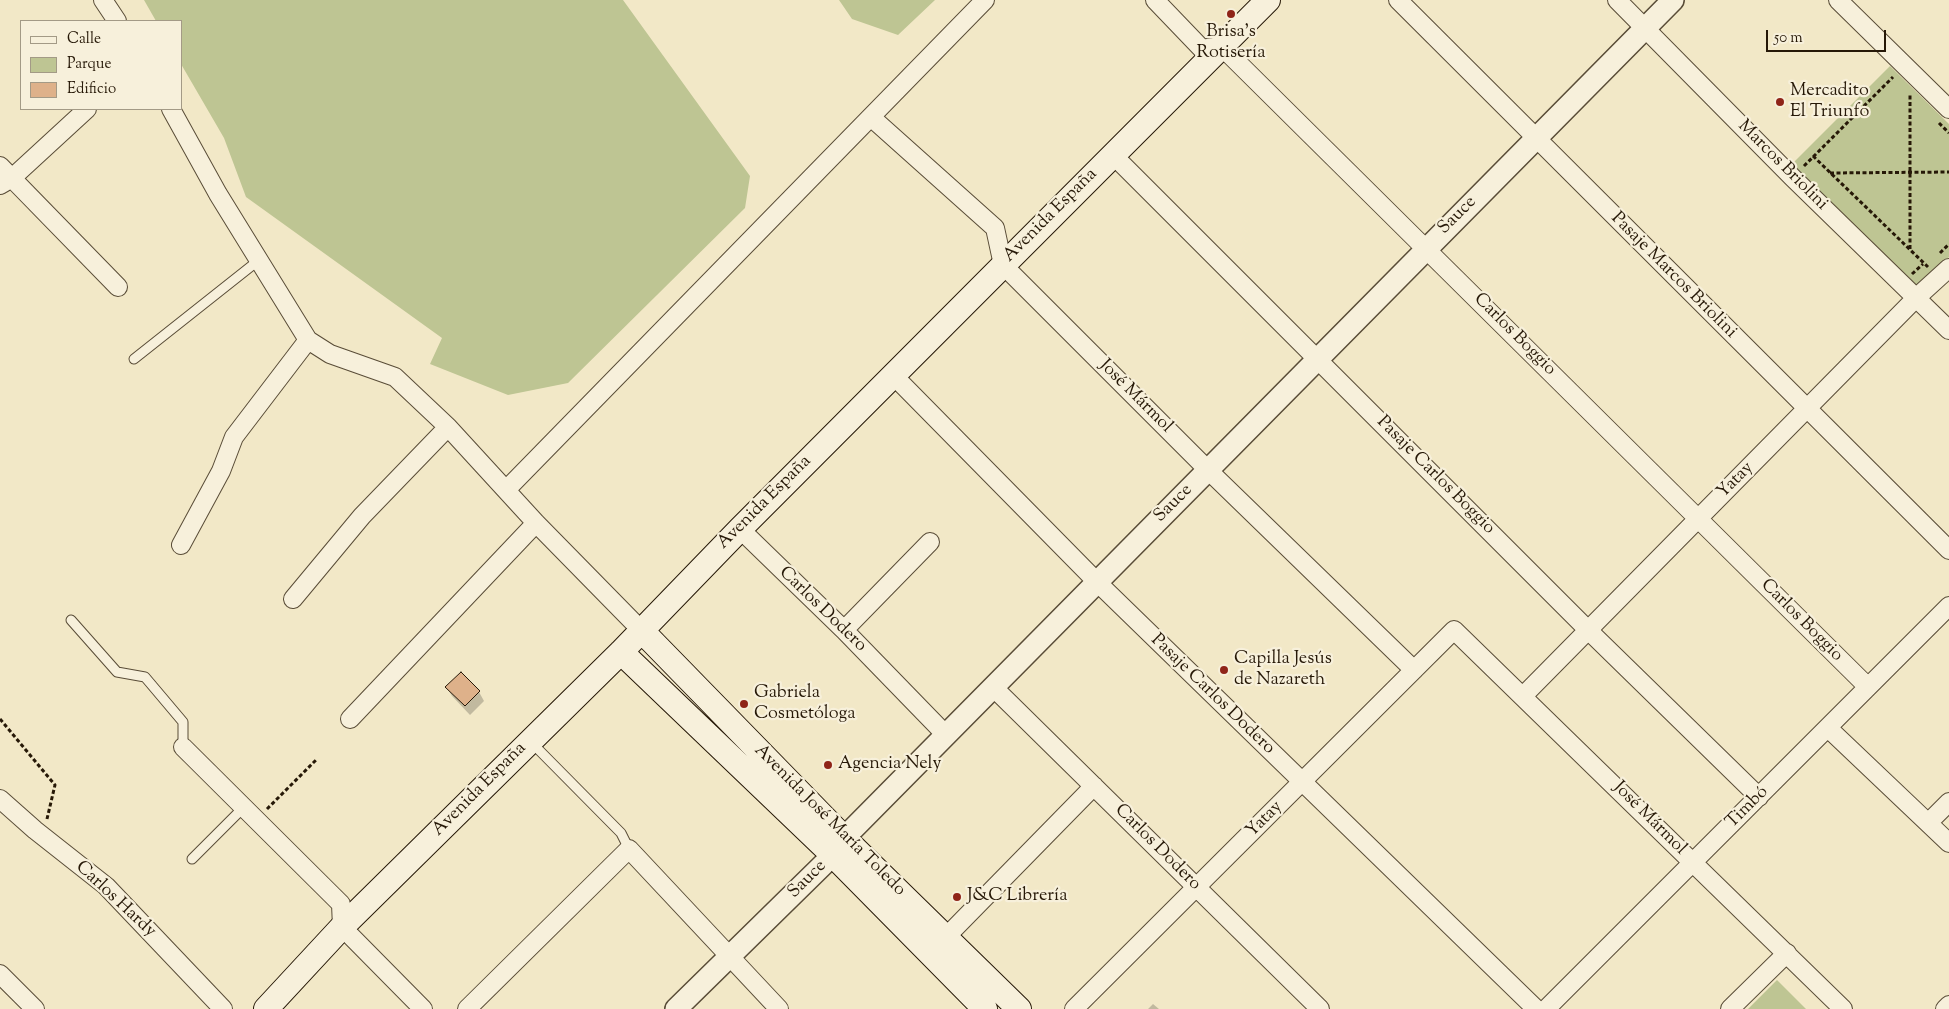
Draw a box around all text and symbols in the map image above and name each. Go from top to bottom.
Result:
marker: Brisa's Rotisería [1225,8,1237,20]
legend [20,20,182,110]
scale bar [1769,20,1889,52]
place label: Brisa's Rotisería [1196,22,1266,64]
text: 50 m [1774,28,1803,49]
text: Calle [67,29,101,50]
text: Parque [67,54,111,75]
text: Edificio [67,79,116,100]
place label: Mercadito El Triunfo [1790,81,1869,124]
marker: Mercadito El Triunfo [1774,96,1786,108]
street label: Marcos Briolini [1732,116,1832,216]
street label: Avenida España [1000,165,1102,267]
street label: Sauce [1434,192,1482,240]
street label: Pasaje Marcos Briolini [1605,208,1741,344]
street label: Carlos Boggio [1468,289,1560,381]
street label: José Mármol [1094,356,1176,438]
street label: Pasaje Carlos Boggio [1371,412,1499,540]
street label: Avenida España [714,452,816,554]
street label: Yatay [1713,458,1759,504]
street label: Sauce [1150,480,1198,528]
street label: Carlos Dodero [774,563,870,657]
street label: Carlos Boggio [1755,575,1847,667]
street label: Pasaje Carlos Dodero [1145,630,1279,760]
place label: Capilla Jesús de Nazareth [1234,649,1332,692]
marker: Capilla Jesús de Nazareth [1218,664,1230,676]
place label: Gabriela Cosmetóloga [754,683,856,726]
marker: Gabriela Cosmetóloga [738,698,750,710]
street label: Avenida España [429,739,531,841]
street label: Avenida José María Toledo [749,741,909,901]
place label: Agencia Nely [838,754,941,776]
marker: Agencia Nely [822,759,834,771]
street label: José Mármol [1608,778,1690,860]
street label: Timbó [1722,782,1774,834]
street label: Yatay [1242,797,1288,843]
street label: Carlos Dodero [1109,800,1205,896]
street label: Sauce [784,856,832,904]
street label: Carlos Hardy [70,857,160,943]
place label: J&C Librería [967,886,1067,908]
marker: J&C Librería [951,891,963,903]

